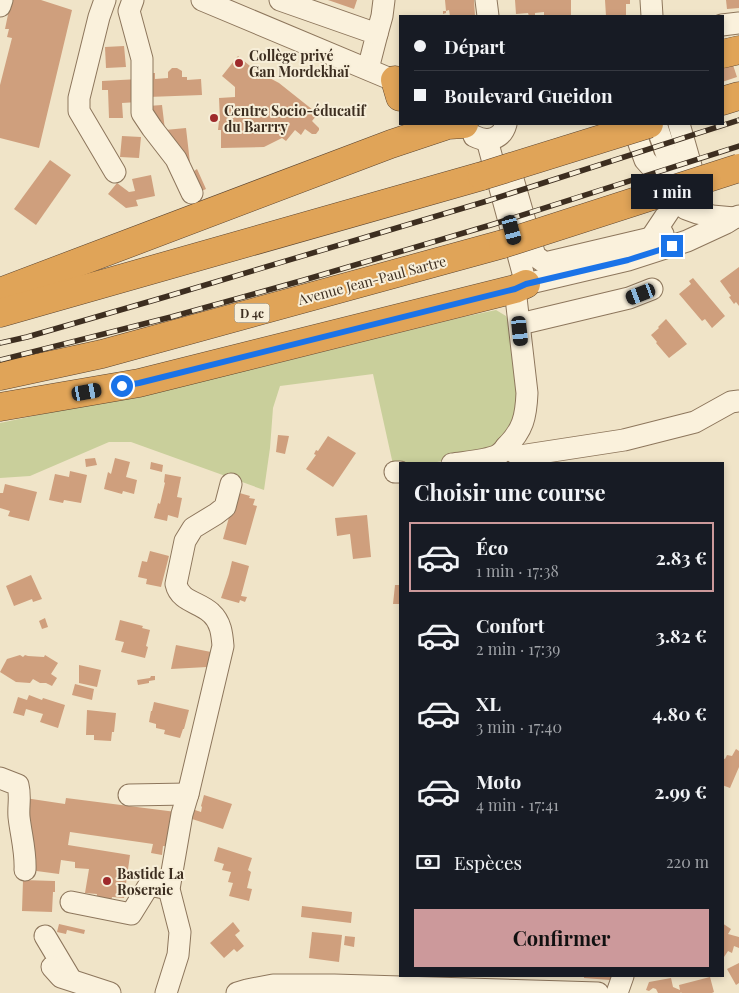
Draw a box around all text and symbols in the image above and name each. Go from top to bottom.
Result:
text: Départ [444,33,505,59]
place label: Collège privé Gan Mordekhaï [249,46,349,81]
marker: Collège privé Gan Mordekhaï [233,57,245,69]
text: Boulevard Gueidon [444,82,613,108]
place label: Centre Socio-éducatif du Barrry [224,101,367,136]
marker: Centre Socio-éducatif du Barrry [208,112,220,124]
callout: 1 min [631,174,713,208]
text: 1 min [652,181,692,202]
car [500,214,523,246]
route end [661,235,683,257]
street label: Avenue Jean-Paul Sartre [295,251,448,309]
car [624,282,657,306]
road number: D 4c [234,304,270,322]
car [510,315,529,347]
route start [111,375,133,397]
car [70,382,103,402]
text: Choisir une course [414,477,606,507]
text: Éco [476,534,508,560]
icon: car [416,535,461,580]
text: 2.83 € [656,544,707,570]
text: 1 min · 17:38 [476,560,559,581]
text: Confort [476,612,544,638]
icon: car [416,613,461,658]
text: 3.82 € [656,622,707,648]
text: 2 min · 17:39 [476,638,560,659]
text: XL [476,690,501,716]
icon: car [416,691,461,736]
text: 4.80 € [652,700,707,726]
text: 3 min · 17:40 [476,716,562,737]
text: Moto [476,768,521,794]
icon: car [416,769,461,814]
text: 2.99 € [654,778,707,804]
text: 4 min · 17:41 [476,794,559,815]
icon: cash [414,848,442,876]
text: Espèces [454,849,522,875]
text: 220 m [666,851,709,872]
place label: Bastide La Roseraie [117,864,185,899]
marker: Bastide La Roseraie [101,875,113,887]
button: Confirmer [414,909,709,967]

